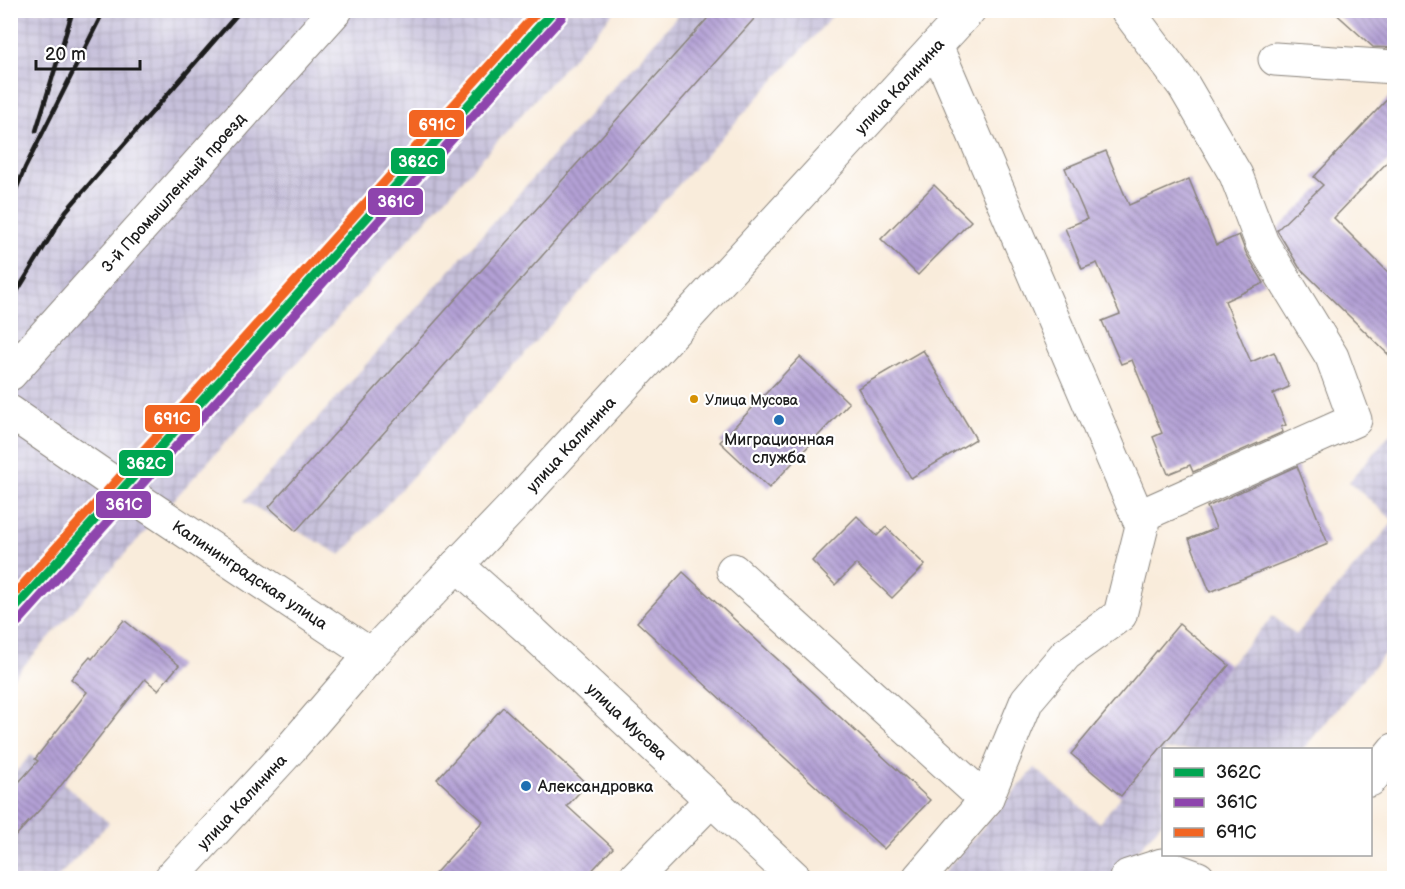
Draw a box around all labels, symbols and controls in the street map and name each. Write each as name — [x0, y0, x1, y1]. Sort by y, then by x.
scale bar — [36, 33, 140, 71]
street label: улица Калинина — [852, 35, 949, 139]
text: 20 m — [45, 44, 86, 65]
line badge: 691С — [408, 109, 465, 138]
street label: 3-й Промышленный проезд — [98, 110, 250, 277]
text: 691С — [419, 116, 455, 135]
line badge: 362С — [390, 147, 446, 175]
text: 362С — [398, 153, 438, 172]
line badge: 361С — [367, 187, 424, 216]
text: 361С — [378, 193, 414, 212]
place label: Улица Мусова — [705, 392, 799, 409]
street label: улица Калинина — [523, 393, 621, 497]
marker: Улица Мусова — [688, 393, 700, 405]
line badge: 691С — [144, 404, 201, 433]
text: 691С — [154, 410, 190, 429]
marker: Миграционная служба — [772, 413, 786, 427]
place label: Миграционная служба — [724, 431, 834, 468]
line badge: 362С — [118, 449, 174, 477]
text: 362С — [126, 455, 166, 474]
line badge: 361С — [95, 490, 152, 519]
text: 361С — [106, 496, 142, 515]
street label: Калининградская улица — [168, 517, 331, 634]
street label: улица Мусова — [582, 680, 671, 765]
legend — [1162, 748, 1372, 856]
street label: улица Калинина — [194, 751, 292, 854]
text: 362С — [1216, 762, 1261, 783]
place label: Александровка — [537, 778, 654, 797]
marker: Александровка — [519, 779, 533, 793]
text: 361С — [1216, 792, 1257, 813]
text: 691С — [1216, 822, 1257, 843]

